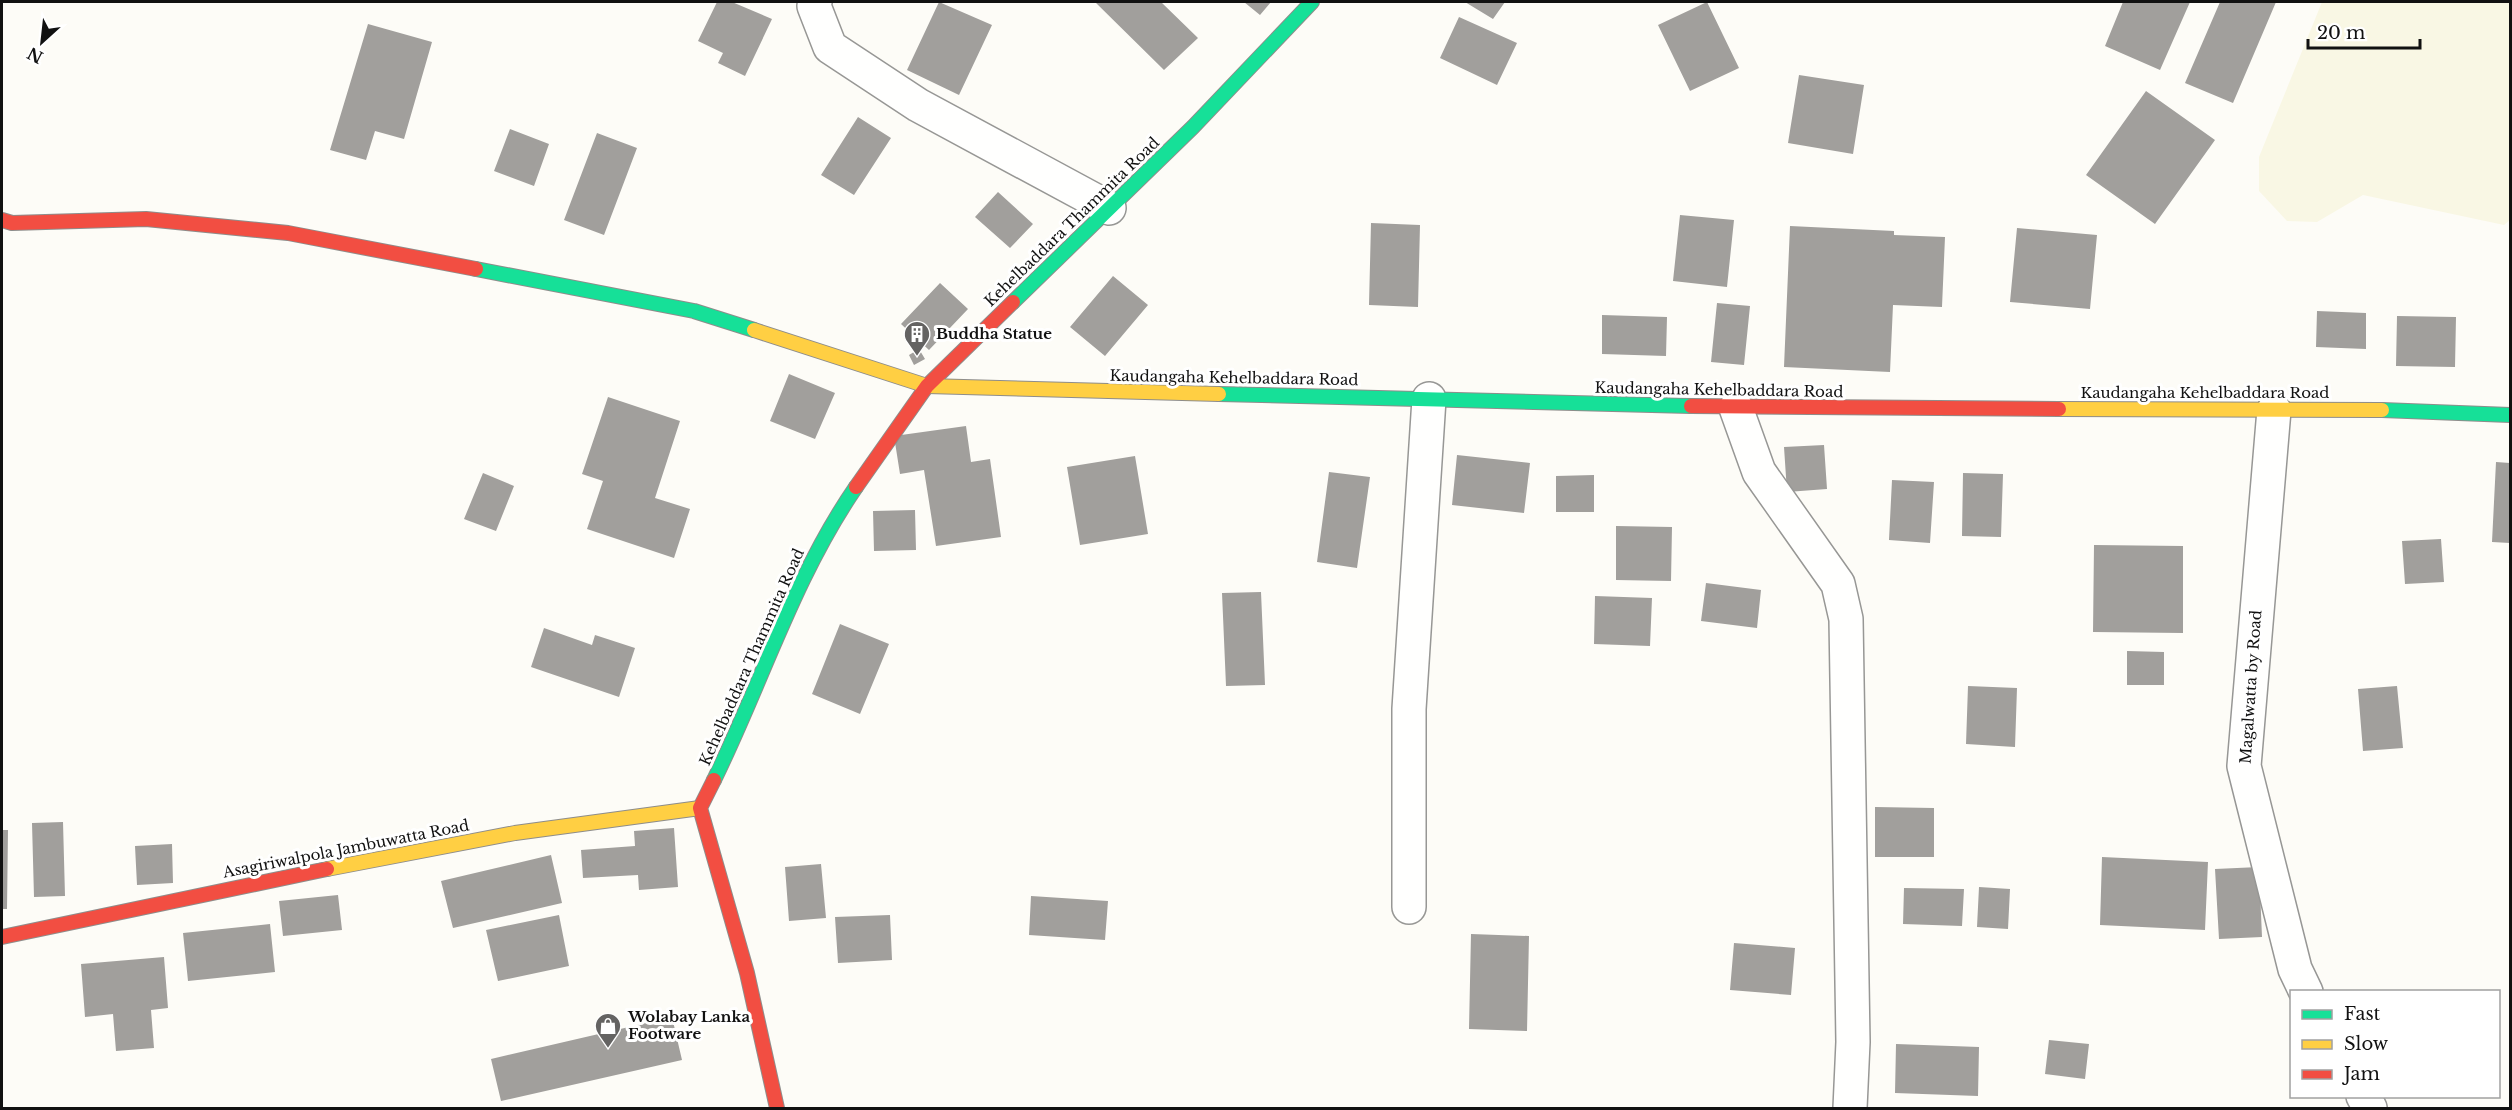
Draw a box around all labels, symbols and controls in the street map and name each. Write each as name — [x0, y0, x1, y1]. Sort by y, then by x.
north arrow — [12, 12, 72, 72]
scale bar — [2308, 12, 2420, 50]
text: 20 m — [2317, 22, 2365, 44]
text: N — [24, 43, 46, 68]
street label: Kehelbaddara Thammita Road — [980, 133, 1163, 310]
building icon: Buddha Statue — [902, 319, 932, 357]
place label: Buddha Statue — [936, 324, 1052, 343]
street label: Kaudangaha Kehelbaddara Road — [1109, 366, 1359, 389]
street label: Kaudangaha Kehelbaddara Road — [1594, 378, 1844, 401]
street label: Kaudangaha Kehelbaddara Road — [2081, 383, 2329, 402]
street label: Kehelbaddara Thammita Road — [695, 545, 808, 768]
street label: Magalwatta by Road — [2236, 609, 2265, 765]
street label: Asagiriwalpola Jambuwatta Road — [220, 815, 471, 882]
legend — [2290, 990, 2500, 1098]
text: Fast — [2344, 1003, 2381, 1025]
place label: Wolabay Lanka Footware — [627, 1007, 750, 1043]
shop icon: Wolabay Lanka Footware — [593, 1011, 623, 1049]
text: Slow — [2344, 1033, 2389, 1055]
text: Jam — [2342, 1063, 2380, 1085]

